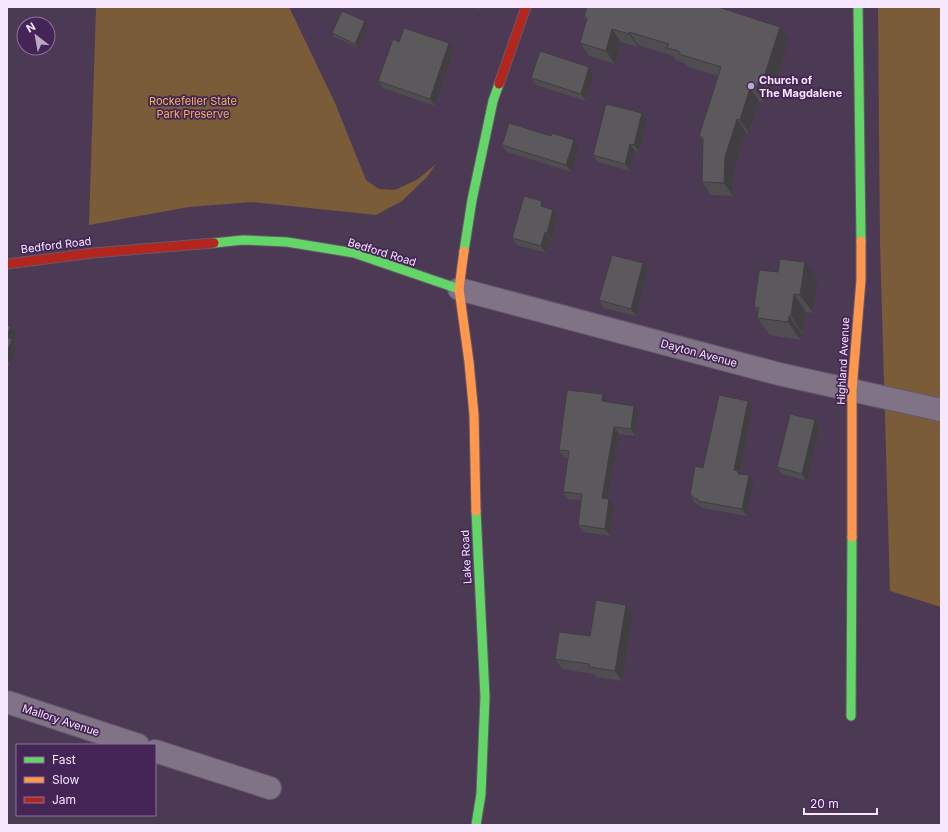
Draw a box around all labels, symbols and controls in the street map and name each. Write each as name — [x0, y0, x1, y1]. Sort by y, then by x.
north arrow — [16, 16, 56, 56]
text: N — [24, 19, 38, 36]
place label: Church of The Magdalene — [759, 73, 843, 100]
marker: Church of The Magdalene — [746, 81, 756, 91]
park label: Rockefeller State Park Preserve — [149, 94, 237, 121]
street label: Bedford Road — [20, 234, 92, 256]
street label: Bedford Road — [346, 235, 418, 269]
street label: Highland Avenue — [834, 317, 852, 405]
street label: Dayton Avenue — [659, 336, 739, 370]
street label: Lake Road — [458, 530, 474, 584]
street label: Mallory Avenue — [21, 701, 101, 739]
legend — [16, 744, 156, 816]
text: Fast — [52, 752, 76, 767]
text: Slow — [52, 772, 80, 787]
scale bar — [804, 790, 877, 816]
text: Jam — [52, 792, 76, 807]
text: 20 m — [810, 796, 839, 811]

